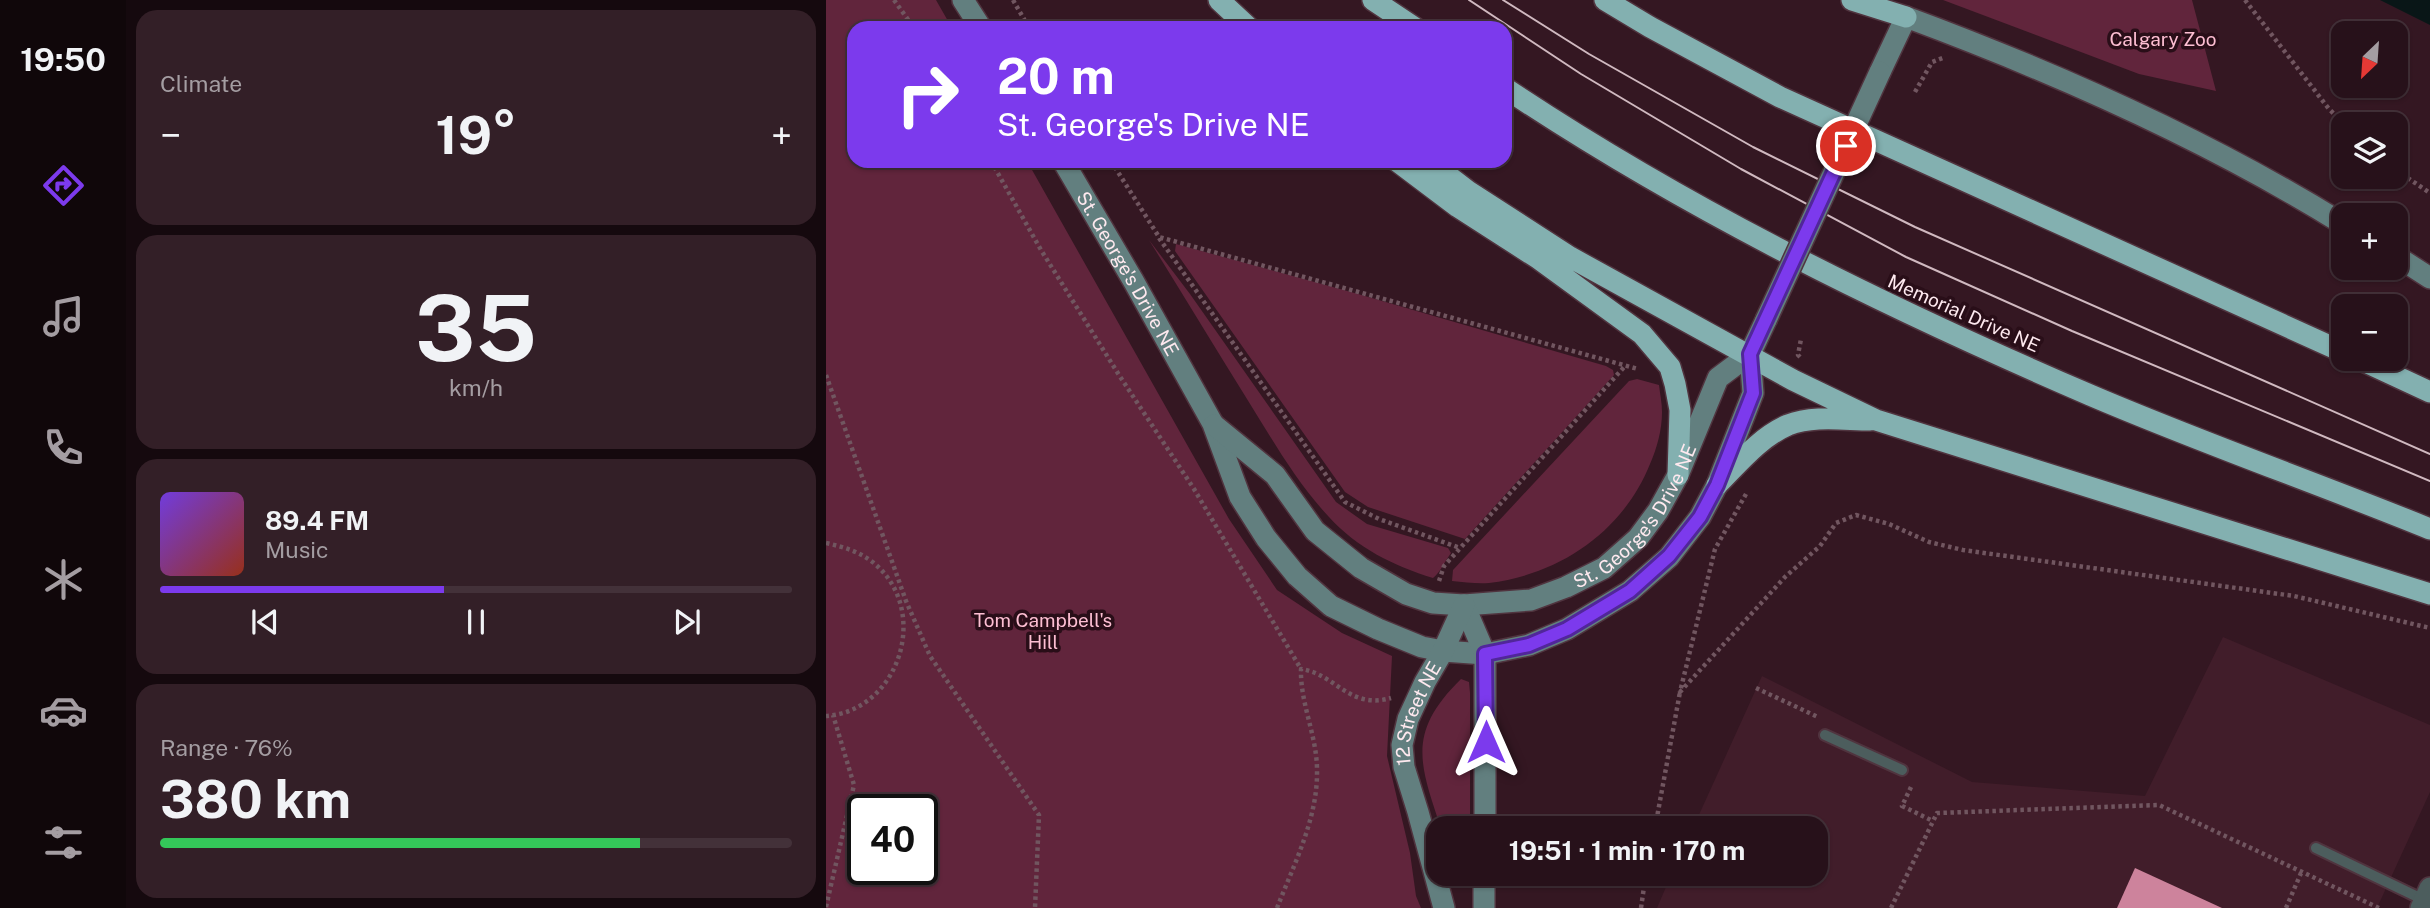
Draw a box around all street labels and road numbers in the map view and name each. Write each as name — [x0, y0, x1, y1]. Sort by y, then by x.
street label: St. George's Drive NE — [1072, 187, 1184, 360]
street label: Memorial Drive NE — [1885, 270, 2043, 356]
street label: St. George's Drive NE — [1569, 441, 1701, 593]
street label: 12 Street NE — [1391, 658, 1446, 767]

